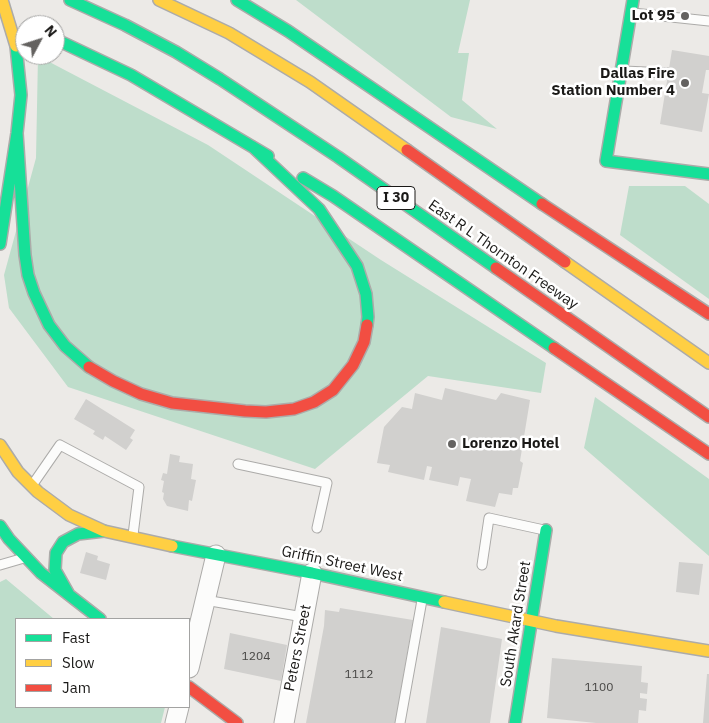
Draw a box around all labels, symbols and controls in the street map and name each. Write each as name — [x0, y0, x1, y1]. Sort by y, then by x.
place label: Lot 95 — [632, 7, 675, 25]
marker: Lot 95 — [679, 10, 691, 22]
north arrow — [15, 15, 65, 65]
text: N — [41, 21, 61, 41]
place label: Dallas Fire Station Number 4 — [551, 65, 675, 100]
marker: Dallas Fire Station Number 4 — [679, 77, 691, 89]
road number: I 30 — [377, 187, 415, 210]
street label: East R L Thornton Freeway — [425, 196, 581, 314]
place label: Lorenzo Hotel — [462, 435, 559, 453]
marker: Lorenzo Hotel — [446, 438, 458, 450]
street label: Griffin Street West — [280, 542, 404, 586]
street label: South Akard Street — [497, 560, 535, 688]
street label: Peters Street — [281, 603, 315, 693]
legend — [15, 618, 190, 708]
text: Fast — [62, 628, 90, 647]
house number: 1204 — [242, 650, 270, 664]
text: Slow — [62, 653, 95, 672]
house number: 1112 — [345, 668, 373, 682]
text: Jam — [62, 678, 91, 697]
house number: 1100 — [585, 681, 613, 695]

